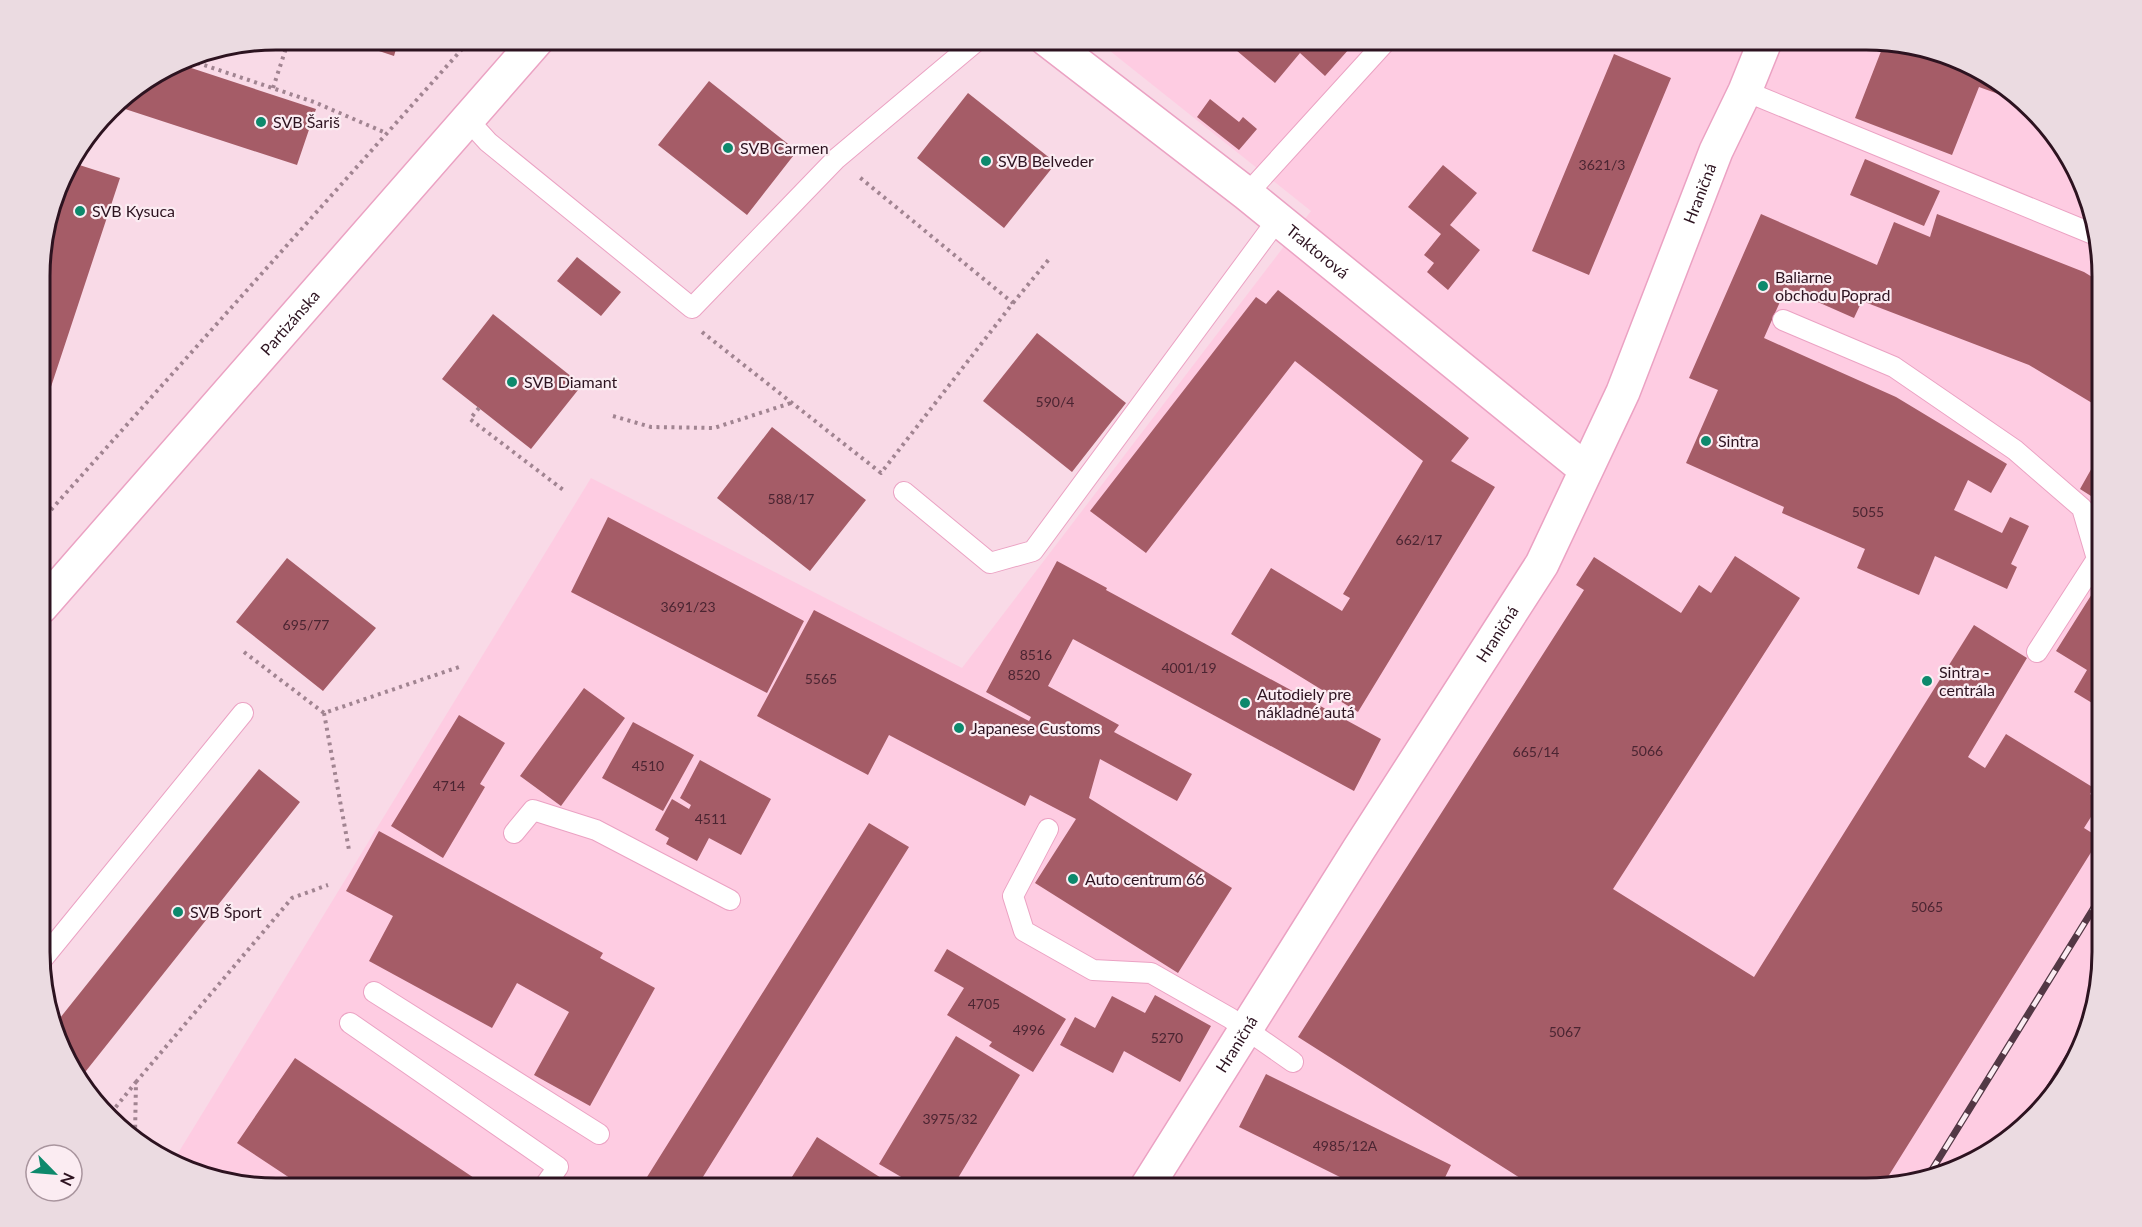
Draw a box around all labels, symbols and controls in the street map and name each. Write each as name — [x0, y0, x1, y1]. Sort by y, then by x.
place label: SVB Šariš — [273, 112, 340, 131]
marker: SVB Šariš — [254, 115, 268, 129]
place label: SVB Carmen — [740, 138, 829, 157]
marker: SVB Carmen — [721, 141, 735, 155]
place label: SVB Belveder — [998, 151, 1094, 170]
marker: SVB Belveder — [979, 154, 993, 168]
house number: 3621/3 — [1579, 156, 1625, 173]
street label: Hraničná — [1679, 160, 1719, 226]
place label: SVB Kysuca — [92, 201, 175, 220]
marker: SVB Kysuca — [73, 204, 87, 218]
street label: Traktorová — [1283, 220, 1353, 282]
place label: Baliarne obchodu Poprad — [1775, 267, 1890, 304]
marker: Baliarne obchodu Poprad — [1756, 279, 1770, 293]
street label: Partizánska — [256, 286, 323, 359]
place label: SVB Diamant — [524, 372, 617, 391]
marker: SVB Diamant — [505, 375, 519, 389]
house number: 590/4 — [1036, 393, 1074, 410]
place label: Sintra — [1718, 431, 1759, 450]
marker: Sintra — [1699, 434, 1713, 448]
house number: 588/17 — [768, 490, 814, 507]
house number: 5055 — [1852, 503, 1884, 520]
house number: 662/17 — [1396, 531, 1442, 548]
house number: 3691/23 — [660, 598, 716, 615]
street label: Hraničná — [1472, 602, 1522, 665]
house number: 695/77 — [283, 616, 329, 633]
house number: 8516 — [1020, 646, 1052, 663]
house number: 4001/19 — [1161, 659, 1217, 676]
place label: Sintra - centrála — [1939, 662, 1995, 699]
house number: 8520 — [1008, 666, 1040, 683]
house number: 5565 — [805, 670, 837, 687]
marker: Sintra - centrála — [1920, 674, 1934, 688]
place label: Autodiely pre nákladné autá — [1257, 684, 1355, 721]
marker: Autodiely pre nákladné autá — [1238, 696, 1252, 710]
place label: Japanese Customs — [971, 718, 1100, 737]
marker: Japanese Customs — [952, 721, 966, 735]
house number: 5066 — [1631, 742, 1663, 759]
house number: 665/14 — [1513, 743, 1559, 760]
house number: 4510 — [632, 757, 664, 774]
house number: 4714 — [433, 777, 465, 794]
house number: 4511 — [695, 810, 727, 827]
place label: Auto centrum 66 — [1085, 869, 1204, 888]
marker: Auto centrum 66 — [1066, 872, 1080, 886]
house number: 5065 — [1911, 898, 1943, 915]
place label: SVB Šport — [190, 902, 262, 921]
marker: SVB Šport — [171, 905, 185, 919]
house number: 4705 — [968, 995, 1000, 1012]
street label: Hraničná — [1211, 1012, 1261, 1076]
house number: 4996 — [1013, 1021, 1045, 1038]
house number: 5067 — [1549, 1023, 1581, 1040]
house number: 5270 — [1151, 1029, 1183, 1046]
house number: 3975/32 — [922, 1110, 978, 1127]
house number: 4985/12A — [1313, 1137, 1378, 1154]
north arrow — [24, 1143, 84, 1203]
text: N — [57, 1170, 79, 1189]

